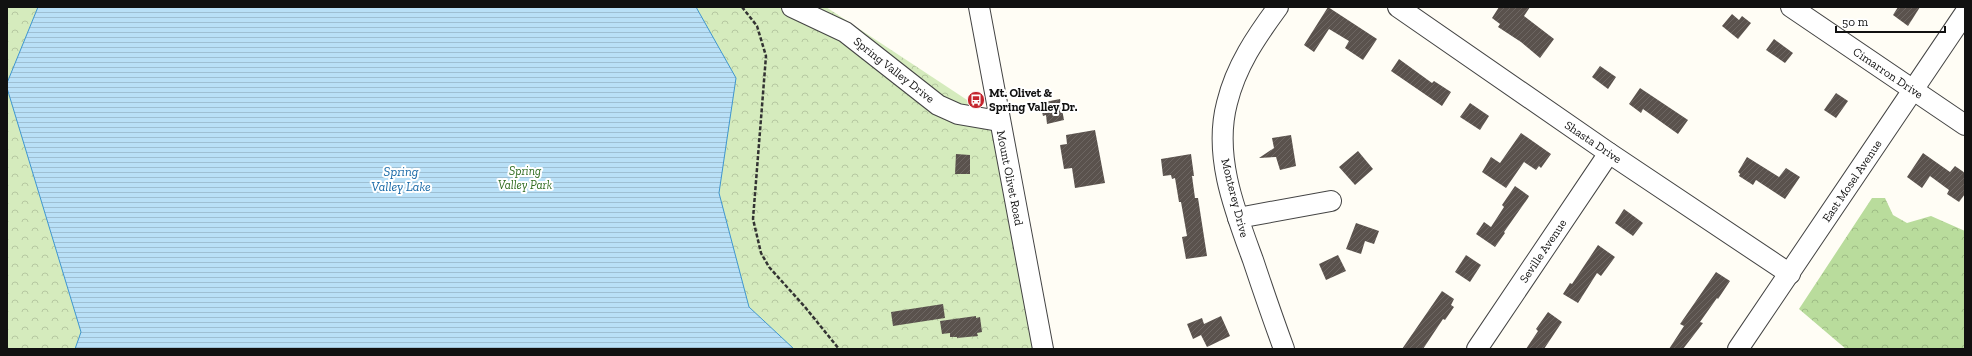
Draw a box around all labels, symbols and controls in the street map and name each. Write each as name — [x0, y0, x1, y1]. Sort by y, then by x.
scale bar — [1836, 8, 1945, 34]
text: 50 m — [1842, 15, 1869, 29]
street label: Spring Valley Drive — [851, 34, 937, 106]
street label: Cimarron Drive — [1850, 44, 1926, 102]
place label: Mt. Olivet & Spring Valley Dr. — [989, 86, 1078, 114]
bus stop icon: Mt. Olivet & Spring Valley Dr. — [966, 90, 986, 110]
street label: Shasta Drive — [1562, 118, 1624, 166]
street label: Mount Olivet Road — [994, 129, 1026, 227]
street label: East Mosel Avenue — [1819, 137, 1885, 225]
street label: Monterey Drive — [1218, 157, 1252, 239]
water label: Spring Valley Lake — [371, 164, 431, 194]
park label: Spring Valley Park — [498, 164, 553, 192]
street label: Seville Avenue — [1517, 216, 1570, 285]

